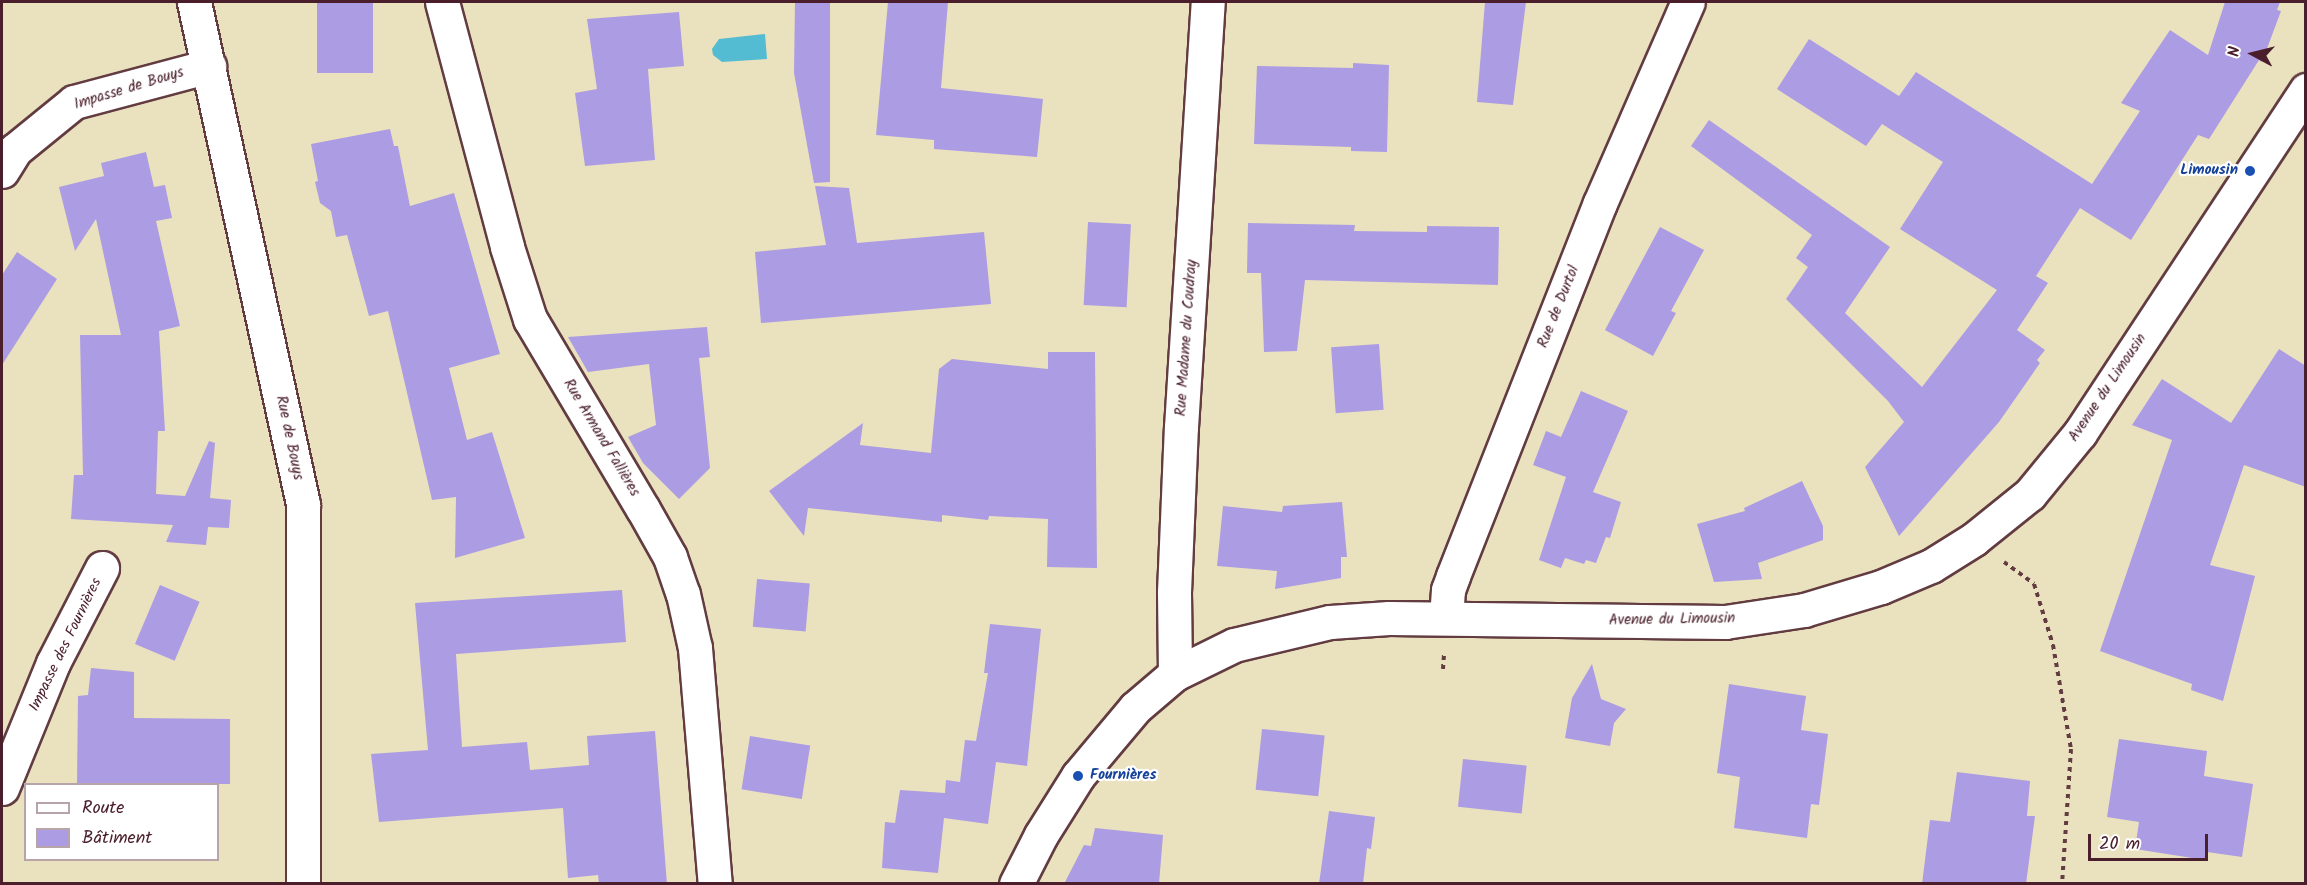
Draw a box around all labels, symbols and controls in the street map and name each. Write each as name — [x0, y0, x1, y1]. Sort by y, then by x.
north arrow — [2223, 24, 2283, 84]
text: N — [2222, 45, 2248, 58]
street label: Impasse de Bouys — [72, 64, 186, 114]
place label: Limousin — [2180, 162, 2238, 180]
marker: Limousin — [2243, 164, 2257, 178]
street label: Rue Madame du Coudray — [1173, 259, 1201, 417]
street label: Rue de Durtol — [1534, 263, 1584, 351]
street label: Avenue du Limousin — [2065, 331, 2151, 445]
street label: Rue Armand Fallières — [559, 376, 643, 500]
street label: Rue de Bouys — [271, 394, 307, 482]
street label: Impasse des Fournières — [26, 575, 106, 715]
street label: Avenue du Limousin — [1609, 610, 1735, 630]
place label: Fournières — [1090, 767, 1156, 785]
marker: Fournières — [1071, 769, 1085, 783]
legend — [24, 783, 219, 861]
text: Route — [82, 794, 124, 823]
scale bar — [2091, 822, 2211, 860]
text: Bâtiment — [82, 824, 152, 853]
text: 20 m — [2099, 830, 2140, 859]

